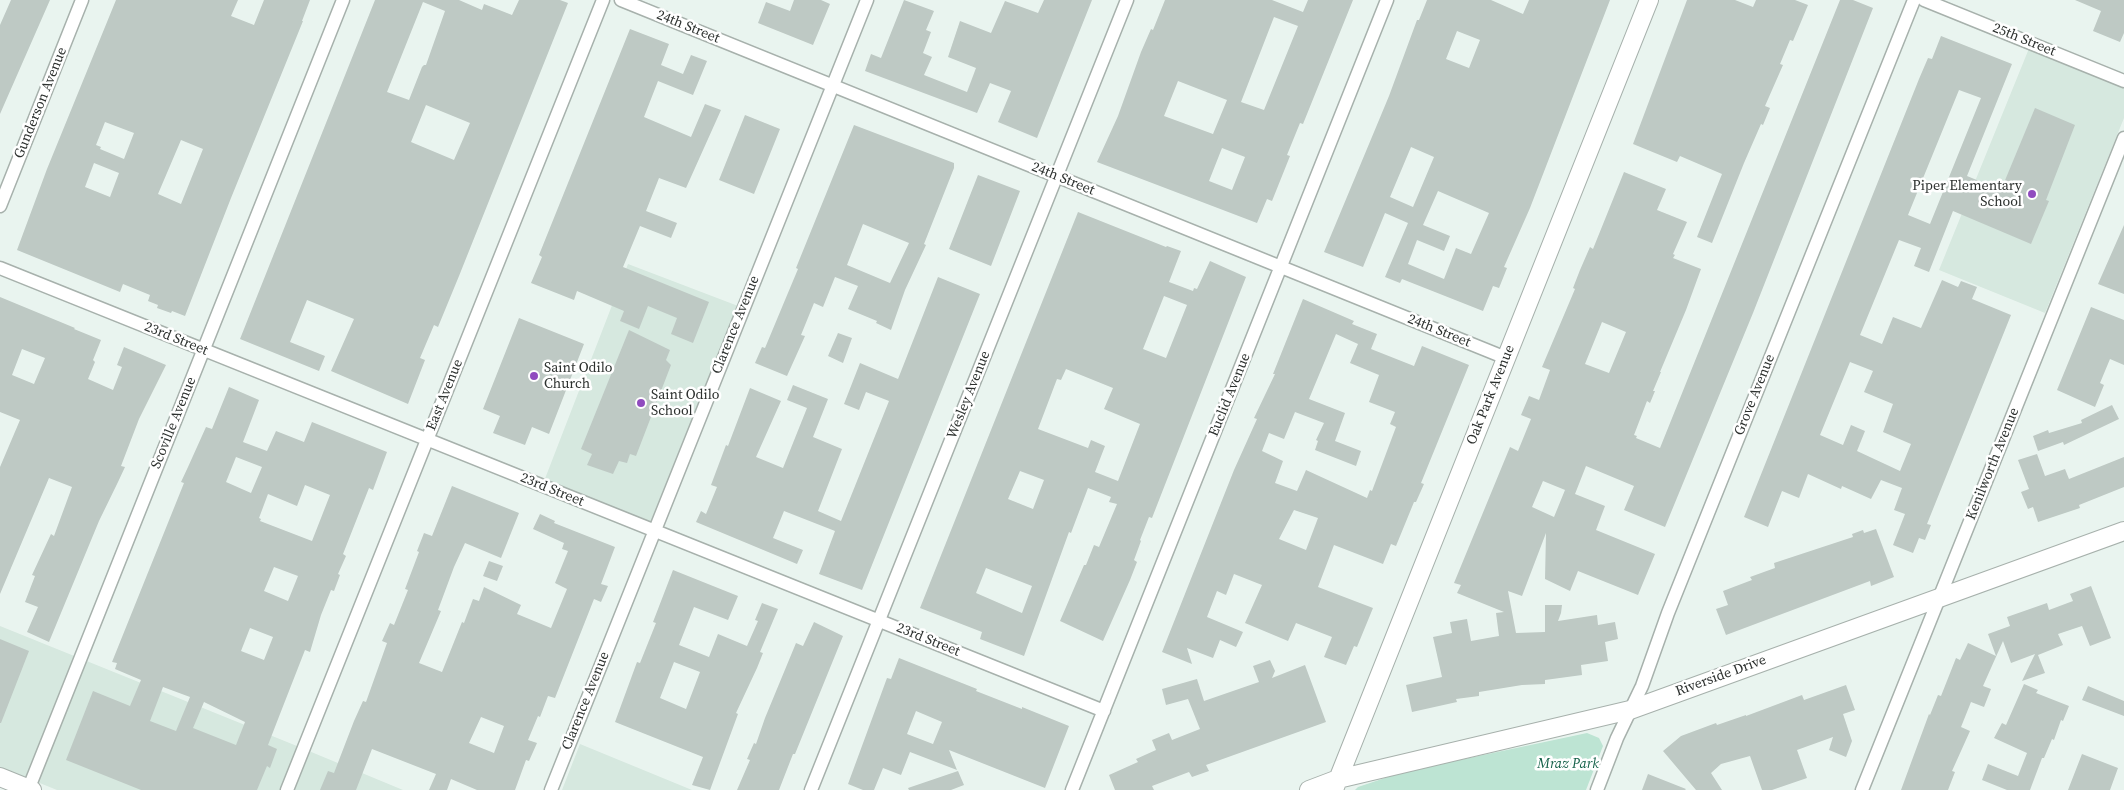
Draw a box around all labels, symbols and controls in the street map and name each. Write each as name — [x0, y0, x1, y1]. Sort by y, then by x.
street label: 24th Street — [654, 7, 722, 47]
street label: 25th Street — [1990, 20, 2058, 60]
street label: Gunderson Avenue — [11, 45, 71, 161]
street label: 24th Street — [1029, 159, 1097, 199]
place label: Piper Elementary School — [1912, 178, 2022, 210]
marker: Piper Elementary School — [2026, 188, 2038, 200]
street label: Clarence Avenue — [709, 273, 763, 377]
street label: 24th Street — [1405, 311, 1473, 351]
street label: 23rd Street — [142, 319, 210, 359]
street label: Oak Park Avenue — [1463, 343, 1519, 447]
street label: Wesley Avenue — [944, 349, 994, 441]
street label: Euclid Avenue — [1206, 351, 1254, 439]
street label: Grove Avenue — [1731, 352, 1779, 438]
street label: East Avenue — [423, 357, 467, 433]
place label: Saint Odilo Church — [544, 360, 613, 392]
marker: Saint Odilo Church — [528, 370, 540, 382]
street label: Scoville Avenue — [148, 375, 200, 471]
place label: Saint Odilo School — [651, 387, 720, 420]
marker: Saint Odilo School — [635, 397, 647, 409]
street label: Kenilworth Avenue — [1963, 406, 2023, 522]
street label: 23rd Street — [518, 470, 586, 510]
street label: 23rd Street — [894, 620, 962, 660]
street label: Clarence Avenue — [559, 649, 613, 753]
street label: Riverside Drive — [1673, 652, 1769, 700]
park label: Mraz Park — [1537, 756, 1599, 772]

